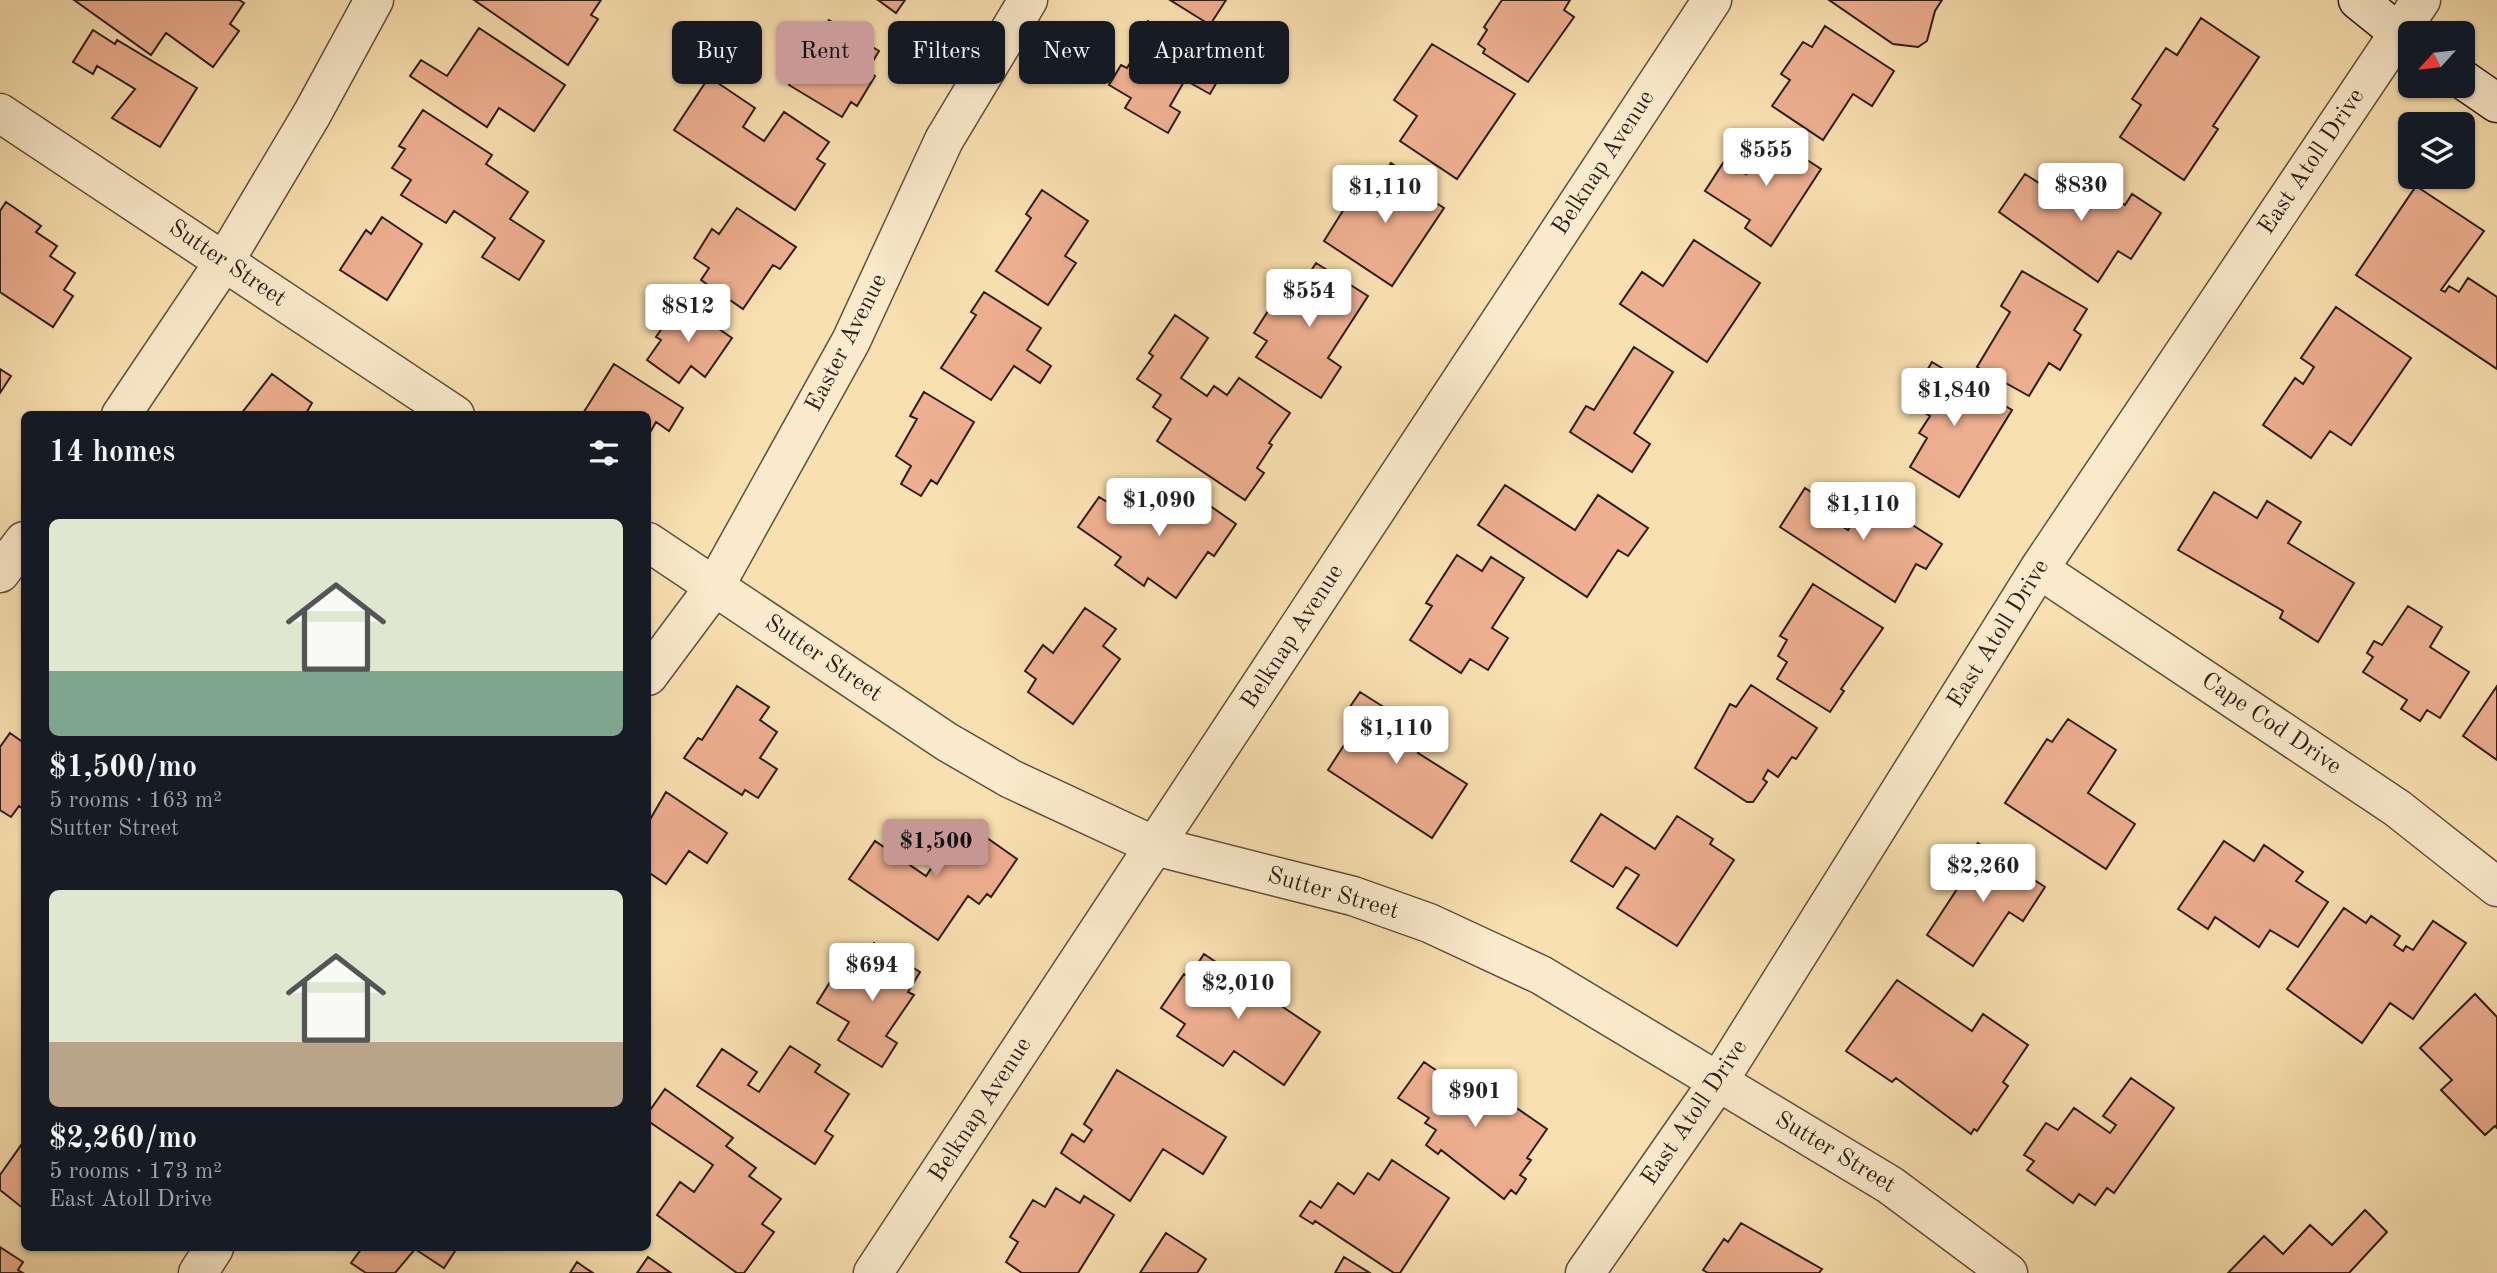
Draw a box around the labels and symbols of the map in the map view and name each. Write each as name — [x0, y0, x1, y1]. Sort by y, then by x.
north arrow — [2398, 21, 2474, 98]
street label: East Atoll Drive — [2255, 85, 2369, 239]
street label: Belknap Avenue — [1549, 87, 1659, 239]
pin: $555 — [1725, 128, 1807, 188]
pin: $830 — [2040, 164, 2122, 223]
pin: $1,110 — [1328, 166, 1442, 225]
street label: Sutter Street — [164, 216, 290, 312]
street label: Easter Avenue — [802, 270, 892, 416]
pin: $554 — [1268, 270, 1350, 329]
pin: $812 — [647, 284, 729, 344]
pin: $1,840 — [1897, 368, 2011, 428]
pin: $1,090 — [1102, 478, 1216, 538]
pin: $1,110 — [1806, 482, 1920, 542]
street label: East Atoll Drive — [1944, 556, 2054, 712]
street label: Belknap Avenue — [1238, 561, 1348, 713]
street label: Sutter Street — [760, 611, 886, 707]
street label: Cape Cod Drive — [2197, 668, 2345, 780]
pin: $1,110 — [1339, 706, 1453, 766]
pin: $1,500 — [879, 820, 993, 879]
pin: $2,260 — [1926, 844, 2040, 904]
street label: Sutter Street — [1264, 864, 1402, 924]
pin: $694 — [831, 944, 913, 1003]
pin: $2,010 — [1181, 962, 1295, 1021]
street label: Belknap Avenue — [926, 1034, 1036, 1186]
street label: East Atoll Drive — [1638, 1036, 1752, 1190]
pin: $901 — [1434, 1070, 1516, 1129]
street label: Sutter Street — [1771, 1108, 1899, 1198]

